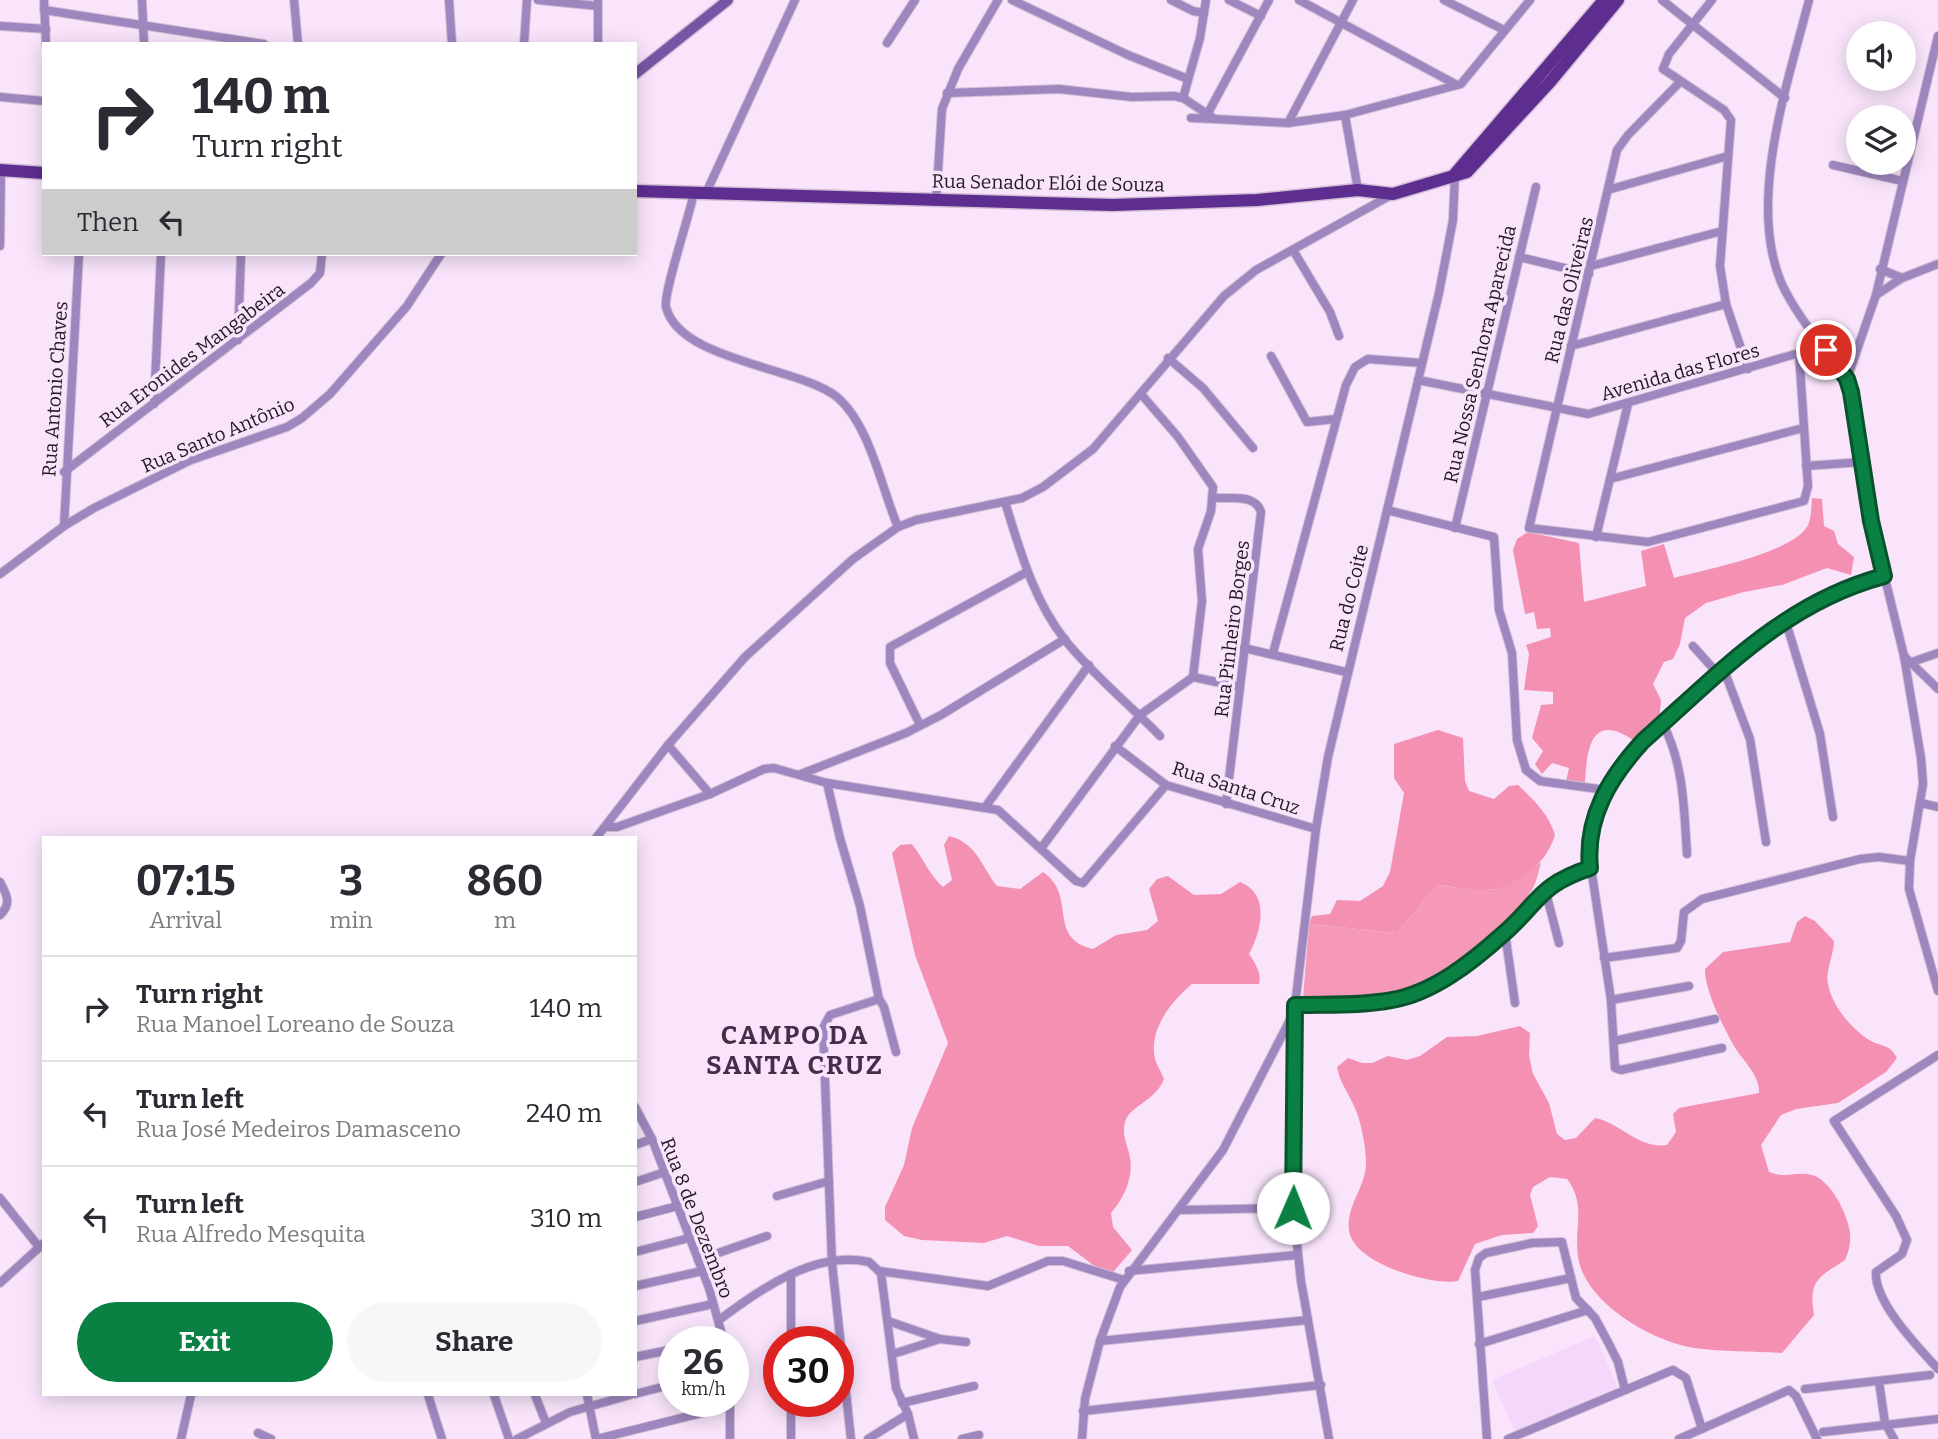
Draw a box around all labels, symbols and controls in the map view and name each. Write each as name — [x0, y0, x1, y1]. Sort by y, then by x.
map controls — [1846, 21, 1916, 175]
button: sound — [1846, 21, 1916, 91]
text: 140 m — [192, 67, 330, 126]
icon: right — [77, 70, 168, 161]
button: layers — [1846, 105, 1916, 175]
text: Turn right — [192, 127, 343, 165]
street label: Rua Senador Elói de Souza — [931, 169, 1165, 197]
icon: left — [153, 203, 191, 241]
text: Then — [77, 207, 139, 238]
street label: Rua das Oliveiras — [1540, 214, 1598, 366]
street label: Rua Nossa Senhora Aparecida — [1439, 222, 1521, 485]
street label: Rua Eronides Mangabeira — [95, 277, 290, 432]
street label: Rua Antonio Chaves — [37, 301, 73, 477]
pin — [1796, 320, 1856, 380]
icon: arrive — [1807, 331, 1845, 369]
street label: Avenida das Flores — [1598, 338, 1762, 406]
street label: Rua Santo Antônio — [138, 392, 298, 478]
street label: Rua Pinheiro Borges — [1210, 539, 1254, 719]
street label: Rua do Coite — [1325, 542, 1373, 654]
street label: Rua Santa Cruz — [1169, 756, 1303, 820]
text: 07:15 — [136, 856, 236, 906]
text: 3 — [339, 856, 363, 906]
text: 860 — [467, 856, 543, 906]
text: Arrival — [149, 906, 222, 934]
text: min — [330, 906, 373, 934]
text: m — [494, 906, 516, 934]
text: Turn right — [136, 979, 263, 1010]
icon: right — [77, 990, 115, 1028]
text: 140 m — [530, 993, 602, 1024]
text: Rua Manoel Loreano de Souza — [136, 1010, 455, 1038]
district label: CAMPO DA SANTA CRUZ — [706, 1020, 884, 1081]
text: Turn left — [136, 1084, 244, 1115]
icon: left — [77, 1095, 115, 1133]
text: 240 m — [526, 1098, 602, 1129]
text: Rua José Medeiros Damasceno — [136, 1115, 461, 1143]
street label: Rua 8 de Dezembro — [656, 1134, 738, 1302]
position arrow — [1256, 1171, 1330, 1245]
text: Turn left — [136, 1189, 244, 1220]
icon: left — [77, 1200, 115, 1238]
text: 310 m — [530, 1203, 602, 1234]
text: Rua Alfredo Mesquita — [136, 1220, 366, 1248]
button: Exit — [77, 1302, 333, 1382]
button: Share — [347, 1302, 602, 1382]
speed limit sign: 30 — [763, 1326, 854, 1417]
text: 26 — [683, 1341, 724, 1383]
text: km/h — [681, 1378, 726, 1400]

